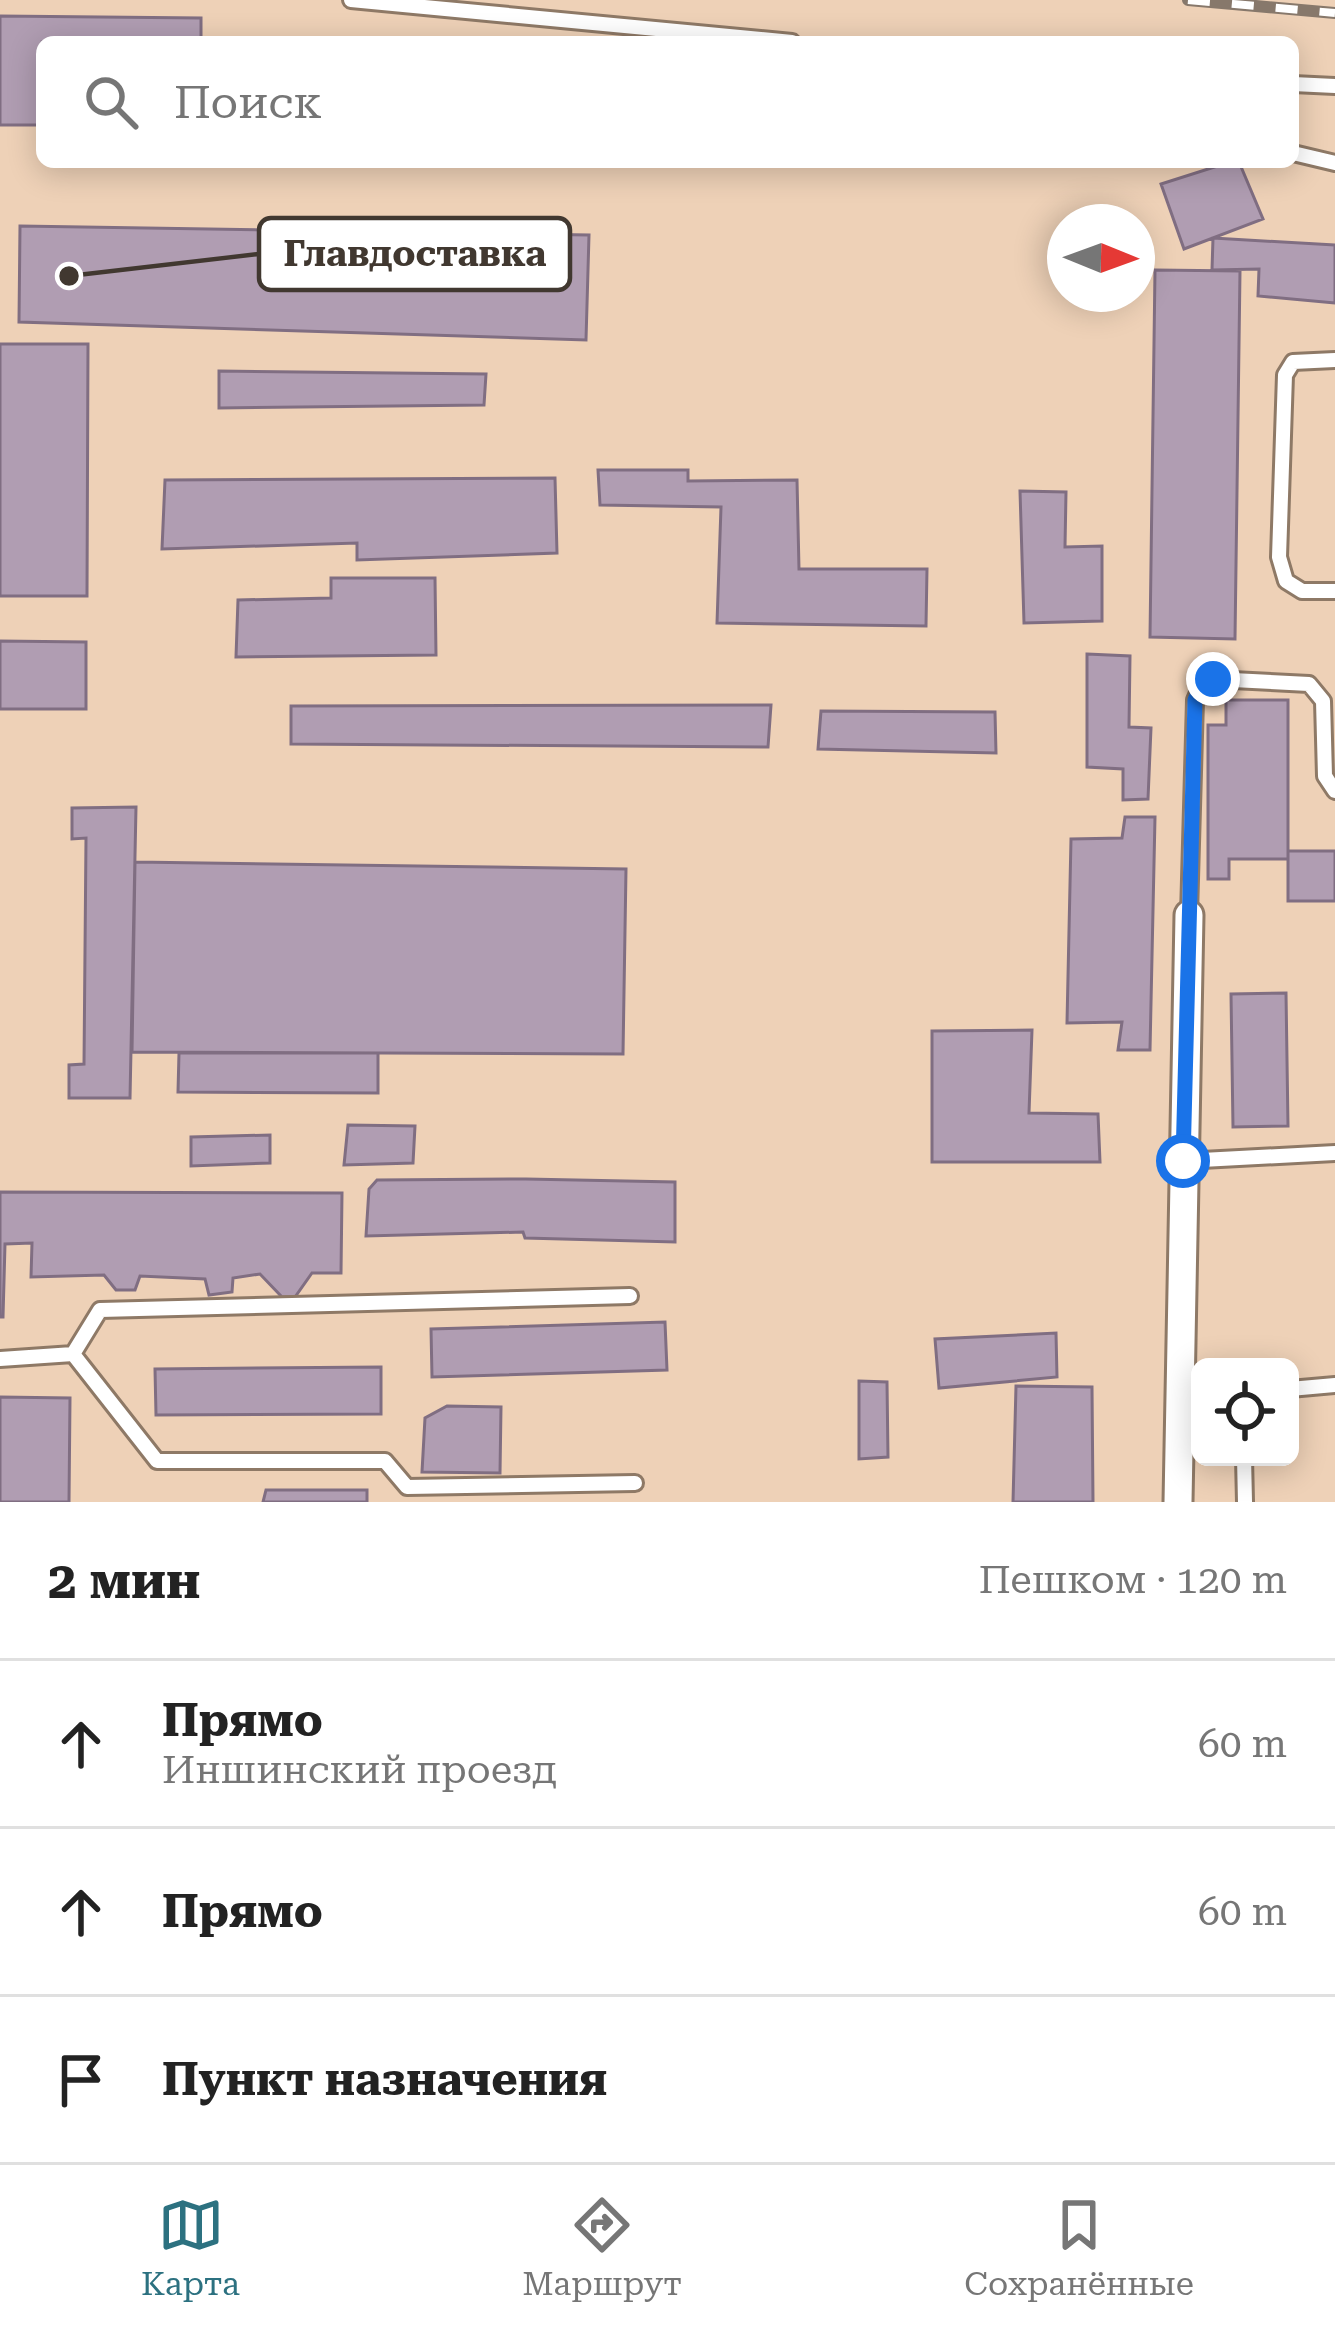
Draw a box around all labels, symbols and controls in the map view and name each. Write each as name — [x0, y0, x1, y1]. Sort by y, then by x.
search box — [36, 36, 1299, 168]
icon: search — [78, 69, 144, 135]
text: Поиск — [174, 76, 322, 129]
north arrow — [1047, 204, 1155, 312]
callout: Главдоставка — [259, 218, 570, 290]
text: Главдоставка — [284, 233, 546, 275]
route end — [1186, 652, 1240, 706]
route start — [1156, 1134, 1210, 1188]
map controls — [1191, 1358, 1299, 1466]
button: locate — [1191, 1358, 1299, 1466]
text: 2 мин — [48, 1551, 200, 1610]
text: Пешком · 120 m — [979, 1557, 1287, 1603]
text: Прямо — [162, 1694, 323, 1747]
icon: ahead — [48, 1711, 114, 1777]
text: 60 m — [1198, 1721, 1287, 1767]
text: Иншинский проезд — [162, 1747, 557, 1793]
icon: ahead — [48, 1879, 114, 1945]
text: Прямо — [162, 1885, 323, 1938]
text: 60 m — [1198, 1889, 1287, 1935]
icon: arrive — [48, 2047, 114, 2113]
text: Пункт назначения — [162, 2053, 607, 2106]
tab: Карта — [141, 2192, 240, 2303]
tab: Маршрут — [522, 2192, 682, 2303]
tab: Сохранённые — [964, 2192, 1194, 2303]

